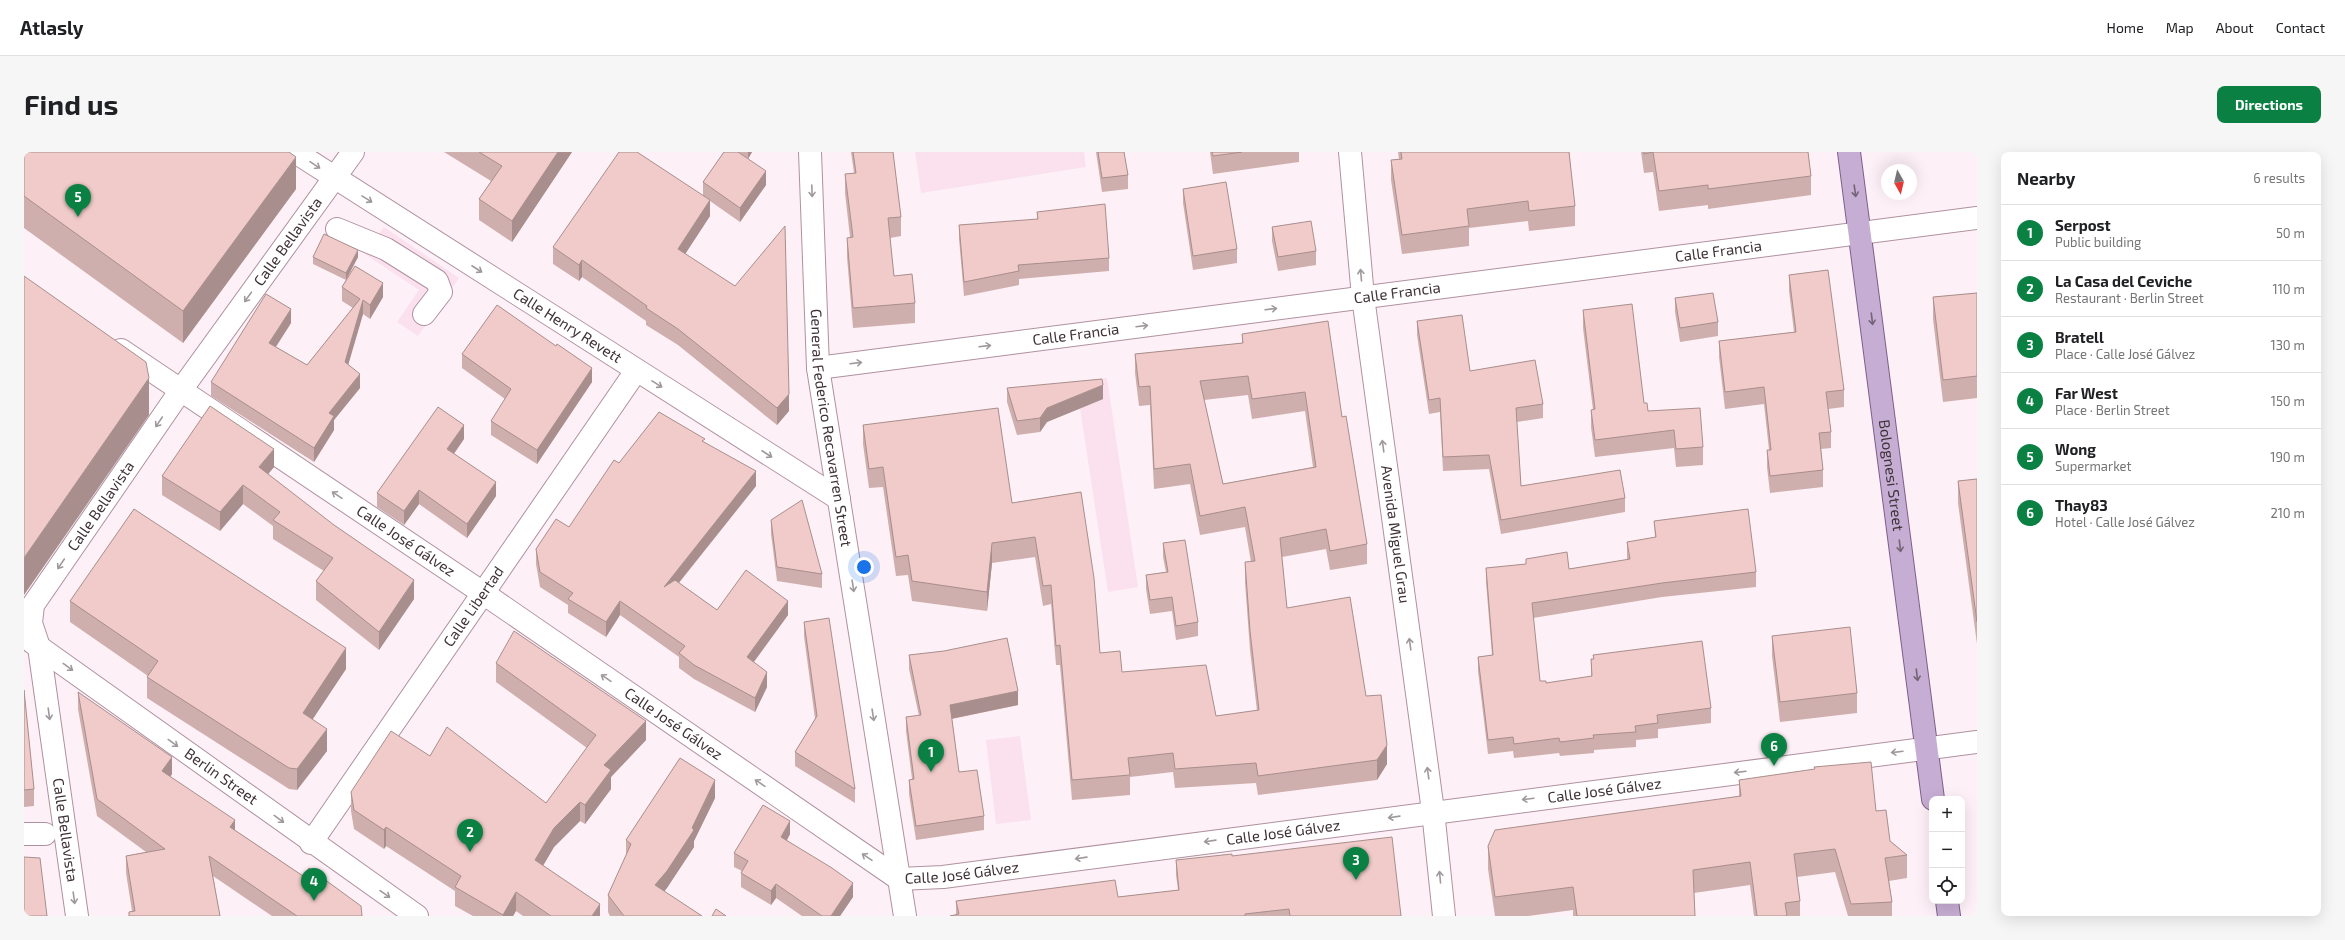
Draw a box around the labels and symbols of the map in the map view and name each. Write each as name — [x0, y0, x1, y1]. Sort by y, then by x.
one-way arrow — [309, 161, 320, 169]
north arrow — [1881, 164, 1917, 200]
pin: 5 — [65, 184, 91, 217]
one-way arrow — [808, 184, 815, 197]
one-way arrow — [1851, 184, 1859, 197]
street label: Calle Bellavista — [249, 193, 325, 289]
one-way arrow — [361, 195, 372, 203]
street label: Calle Francia — [1674, 236, 1763, 265]
one-way arrow — [471, 265, 482, 273]
one-way arrow — [1358, 269, 1365, 282]
street label: Calle Francia — [1353, 278, 1441, 307]
street label: Calle Henry Revett — [510, 284, 626, 366]
one-way arrow — [244, 291, 252, 302]
one-way arrow — [1264, 305, 1277, 313]
street label: General Federico Recavarren Street — [808, 308, 856, 548]
one-way arrow — [1868, 313, 1876, 326]
street label: Calle Francia — [1031, 319, 1120, 348]
one-way arrow — [1135, 322, 1148, 330]
one-way arrow — [978, 342, 991, 350]
one-way arrow — [849, 359, 862, 367]
one-way arrow — [652, 380, 663, 388]
one-way arrow — [154, 416, 162, 428]
street label: Bolognesi Street — [1876, 418, 1908, 532]
one-way arrow — [1379, 440, 1387, 453]
one-way arrow — [761, 450, 772, 458]
street label: Calle Bellavista — [63, 457, 137, 554]
street label: Avenida Miguel Grau — [1378, 464, 1415, 604]
one-way arrow — [332, 491, 343, 499]
street label: Calle José Gálvez — [354, 501, 459, 580]
one-way arrow — [1897, 539, 1904, 552]
your location — [854, 557, 874, 577]
one-way arrow — [57, 558, 65, 569]
street label: Calle Libertad — [439, 562, 507, 650]
one-way arrow — [849, 579, 857, 592]
one-way arrow — [1406, 638, 1414, 651]
one-way arrow — [62, 663, 73, 672]
one-way arrow — [1913, 668, 1921, 681]
one-way arrow — [601, 674, 612, 682]
street label: Calle José Gálvez — [621, 683, 726, 763]
one-way arrow — [45, 707, 53, 720]
one-way arrow — [869, 708, 877, 721]
pin: 6 — [1761, 733, 1787, 766]
one-way arrow — [167, 739, 178, 747]
pin: 1 — [918, 739, 944, 772]
street label: Berlin Street — [182, 744, 262, 808]
one-way arrow — [1891, 748, 1904, 756]
one-way arrow — [1424, 767, 1431, 780]
one-way arrow — [1734, 768, 1747, 776]
street label: Calle José Gálvez — [1546, 773, 1663, 806]
street label: Calle Bellavista — [50, 777, 82, 883]
one-way arrow — [755, 779, 766, 787]
one-way arrow — [1522, 795, 1535, 803]
one-way arrow — [1388, 813, 1401, 820]
one-way arrow — [273, 815, 284, 823]
street label: Calle José Gálvez — [1225, 815, 1341, 848]
pin: 2 — [457, 819, 483, 852]
one-way arrow — [1204, 837, 1217, 845]
pin: 3 — [1343, 847, 1369, 880]
one-way arrow — [862, 853, 873, 861]
one-way arrow — [1075, 854, 1088, 862]
street label: Calle José Gálvez — [904, 857, 1020, 887]
pin: 4 — [301, 868, 327, 901]
one-way arrow — [1437, 871, 1444, 884]
one-way arrow — [379, 890, 390, 898]
one-way arrow — [70, 891, 78, 904]

